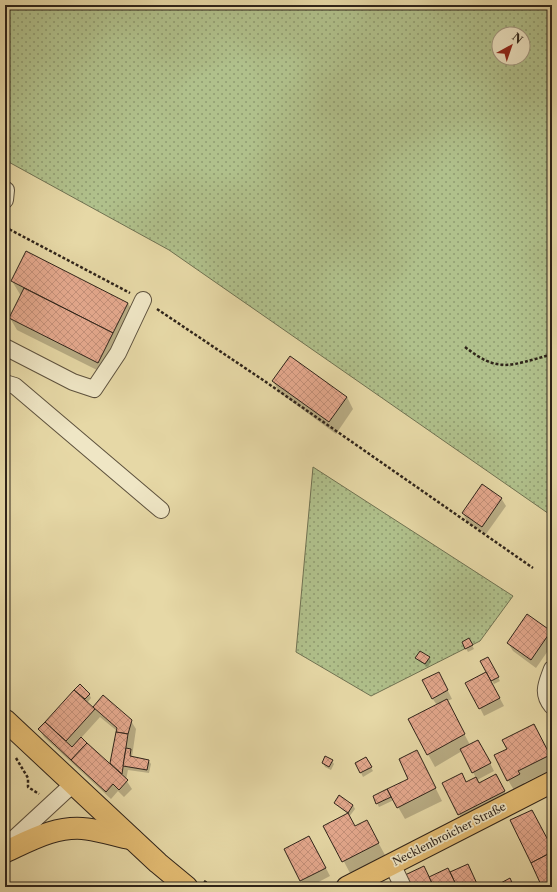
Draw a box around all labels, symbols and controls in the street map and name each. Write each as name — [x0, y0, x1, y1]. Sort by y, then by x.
north arrow — [491, 26, 531, 66]
text: N — [509, 30, 526, 47]
street label: Necklenbroicher Straße — [390, 799, 508, 869]

